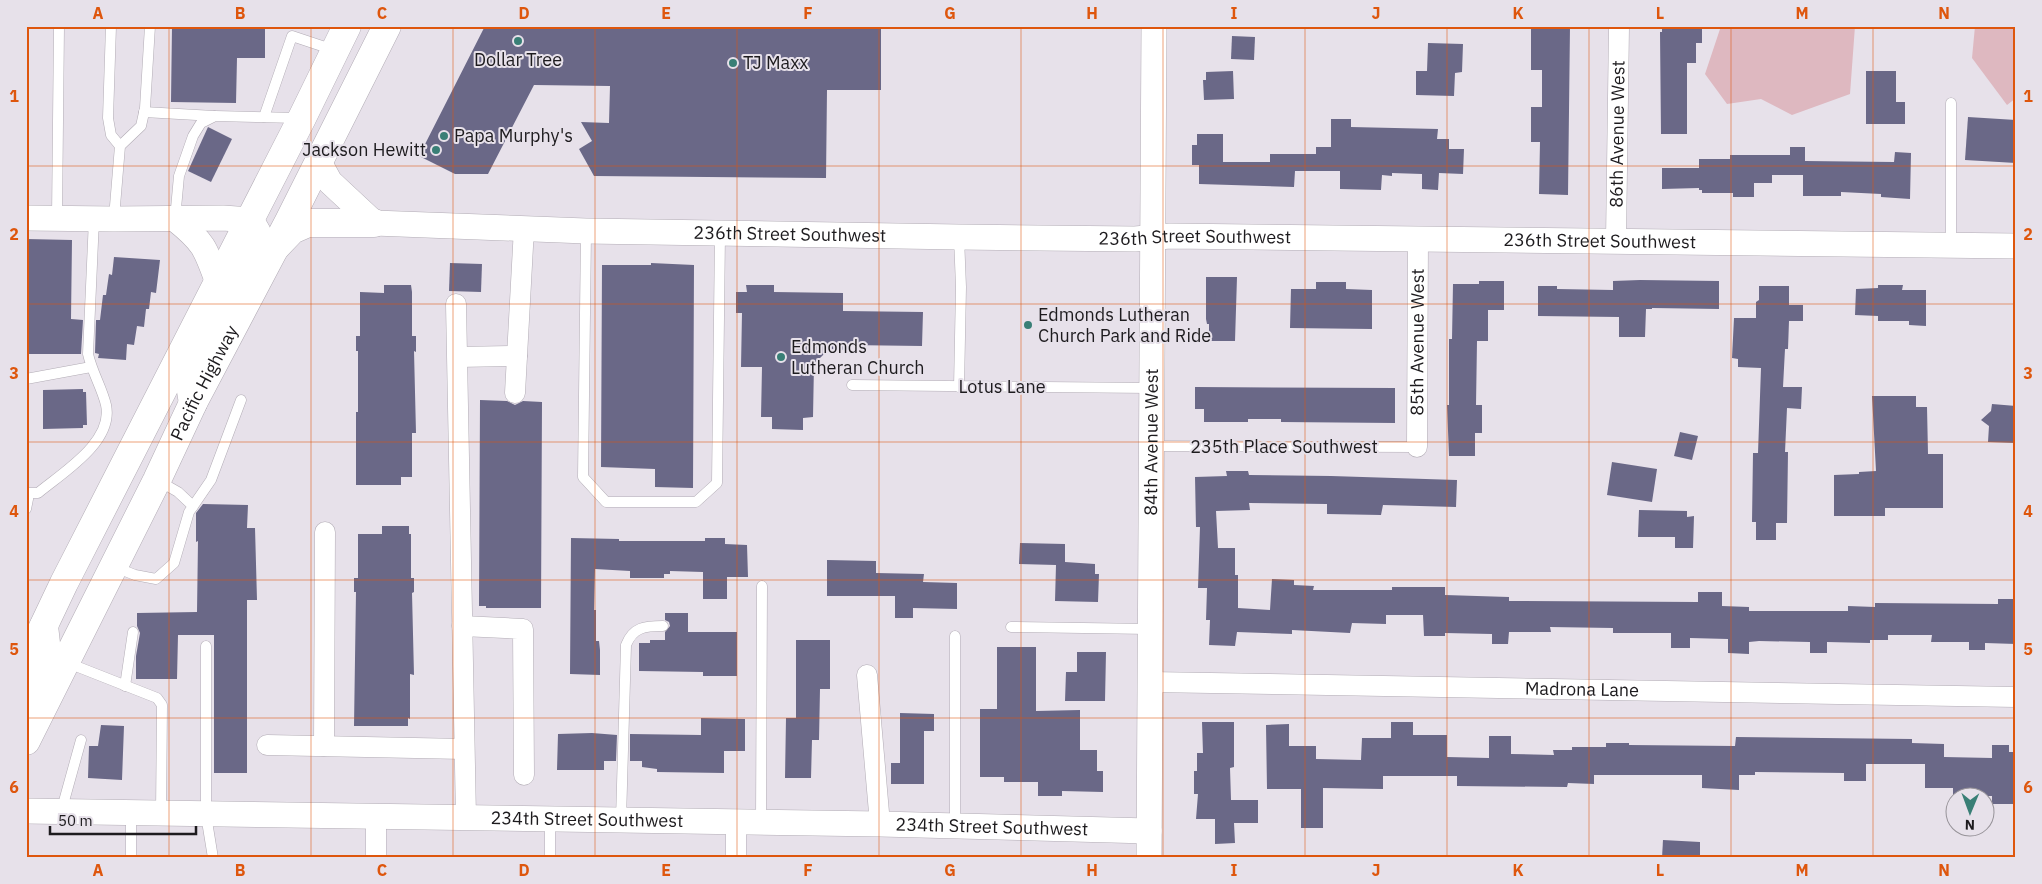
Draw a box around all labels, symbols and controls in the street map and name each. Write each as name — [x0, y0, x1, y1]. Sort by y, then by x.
text: A — [93, 3, 104, 23]
text: B — [235, 3, 246, 23]
text: C — [377, 3, 387, 23]
text: D — [518, 3, 530, 23]
text: E — [661, 3, 671, 23]
text: F — [803, 3, 813, 23]
text: G — [944, 3, 956, 23]
text: H — [1086, 3, 1098, 23]
text: I — [1231, 3, 1238, 23]
text: J — [1372, 3, 1380, 23]
text: K — [1512, 3, 1524, 23]
text: L — [1656, 3, 1664, 23]
text: M — [1795, 3, 1809, 23]
text: N — [1938, 3, 1950, 23]
marker: Dollar Tree — [512, 35, 524, 47]
place label: Dollar Tree — [474, 48, 562, 71]
place label: TJ Maxx — [743, 51, 808, 74]
marker: TJ Maxx — [727, 57, 739, 69]
street label: 86th Avenue West — [1604, 60, 1630, 208]
text: 1 — [9, 86, 19, 106]
text: 1 — [2023, 86, 2033, 106]
place label: Papa Murphy's — [454, 124, 573, 147]
marker: Papa Murphy's — [438, 130, 450, 142]
place label: Jackson Hewitt — [302, 138, 426, 161]
marker: Jackson Hewitt — [430, 144, 442, 156]
street label: 236th Street Southwest — [693, 221, 886, 247]
text: 2 — [9, 224, 19, 244]
street label: 236th Street Southwest — [1098, 224, 1291, 250]
text: 2 — [2023, 224, 2033, 244]
street label: 236th Street Southwest — [1503, 228, 1696, 253]
street label: 85th Avenue West — [1405, 268, 1429, 416]
place label: Edmonds Lutheran Church Park and Ride — [1038, 303, 1211, 347]
marker: Edmonds Lutheran Church Park and Ride — [1022, 319, 1034, 331]
street label: Pacific Highway — [165, 321, 243, 444]
place label: Edmonds Lutheran Church — [791, 335, 925, 379]
marker: Edmonds Lutheran Church — [775, 351, 787, 363]
text: 3 — [9, 363, 19, 383]
text: 3 — [2023, 363, 2033, 383]
street label: 84th Avenue West — [1139, 368, 1163, 516]
street label: Lotus Lane — [958, 375, 1046, 398]
street label: 235th Place Southwest — [1190, 435, 1378, 458]
text: 4 — [9, 501, 19, 521]
text: 4 — [2023, 501, 2033, 521]
text: 5 — [9, 639, 19, 659]
text: 5 — [2023, 639, 2033, 659]
street label: Madrona Lane — [1525, 676, 1639, 701]
text: 6 — [9, 777, 19, 797]
text: 6 — [2023, 777, 2033, 797]
north arrow — [1944, 786, 1994, 836]
scale bar — [50, 804, 196, 836]
street label: 234th Street Southwest — [490, 806, 684, 832]
text: 50 m — [58, 811, 93, 830]
street label: 234th Street Southwest — [895, 812, 1089, 840]
text: N — [1965, 816, 1975, 834]
text: A — [93, 860, 104, 880]
text: B — [235, 860, 246, 880]
text: C — [377, 860, 387, 880]
text: D — [518, 860, 530, 880]
text: E — [661, 860, 671, 880]
text: F — [803, 860, 813, 880]
text: G — [944, 860, 956, 880]
text: H — [1086, 860, 1098, 880]
text: I — [1231, 860, 1238, 880]
text: J — [1372, 860, 1380, 880]
text: K — [1512, 860, 1524, 880]
text: L — [1656, 860, 1664, 880]
text: M — [1795, 860, 1809, 880]
text: N — [1938, 860, 1950, 880]

